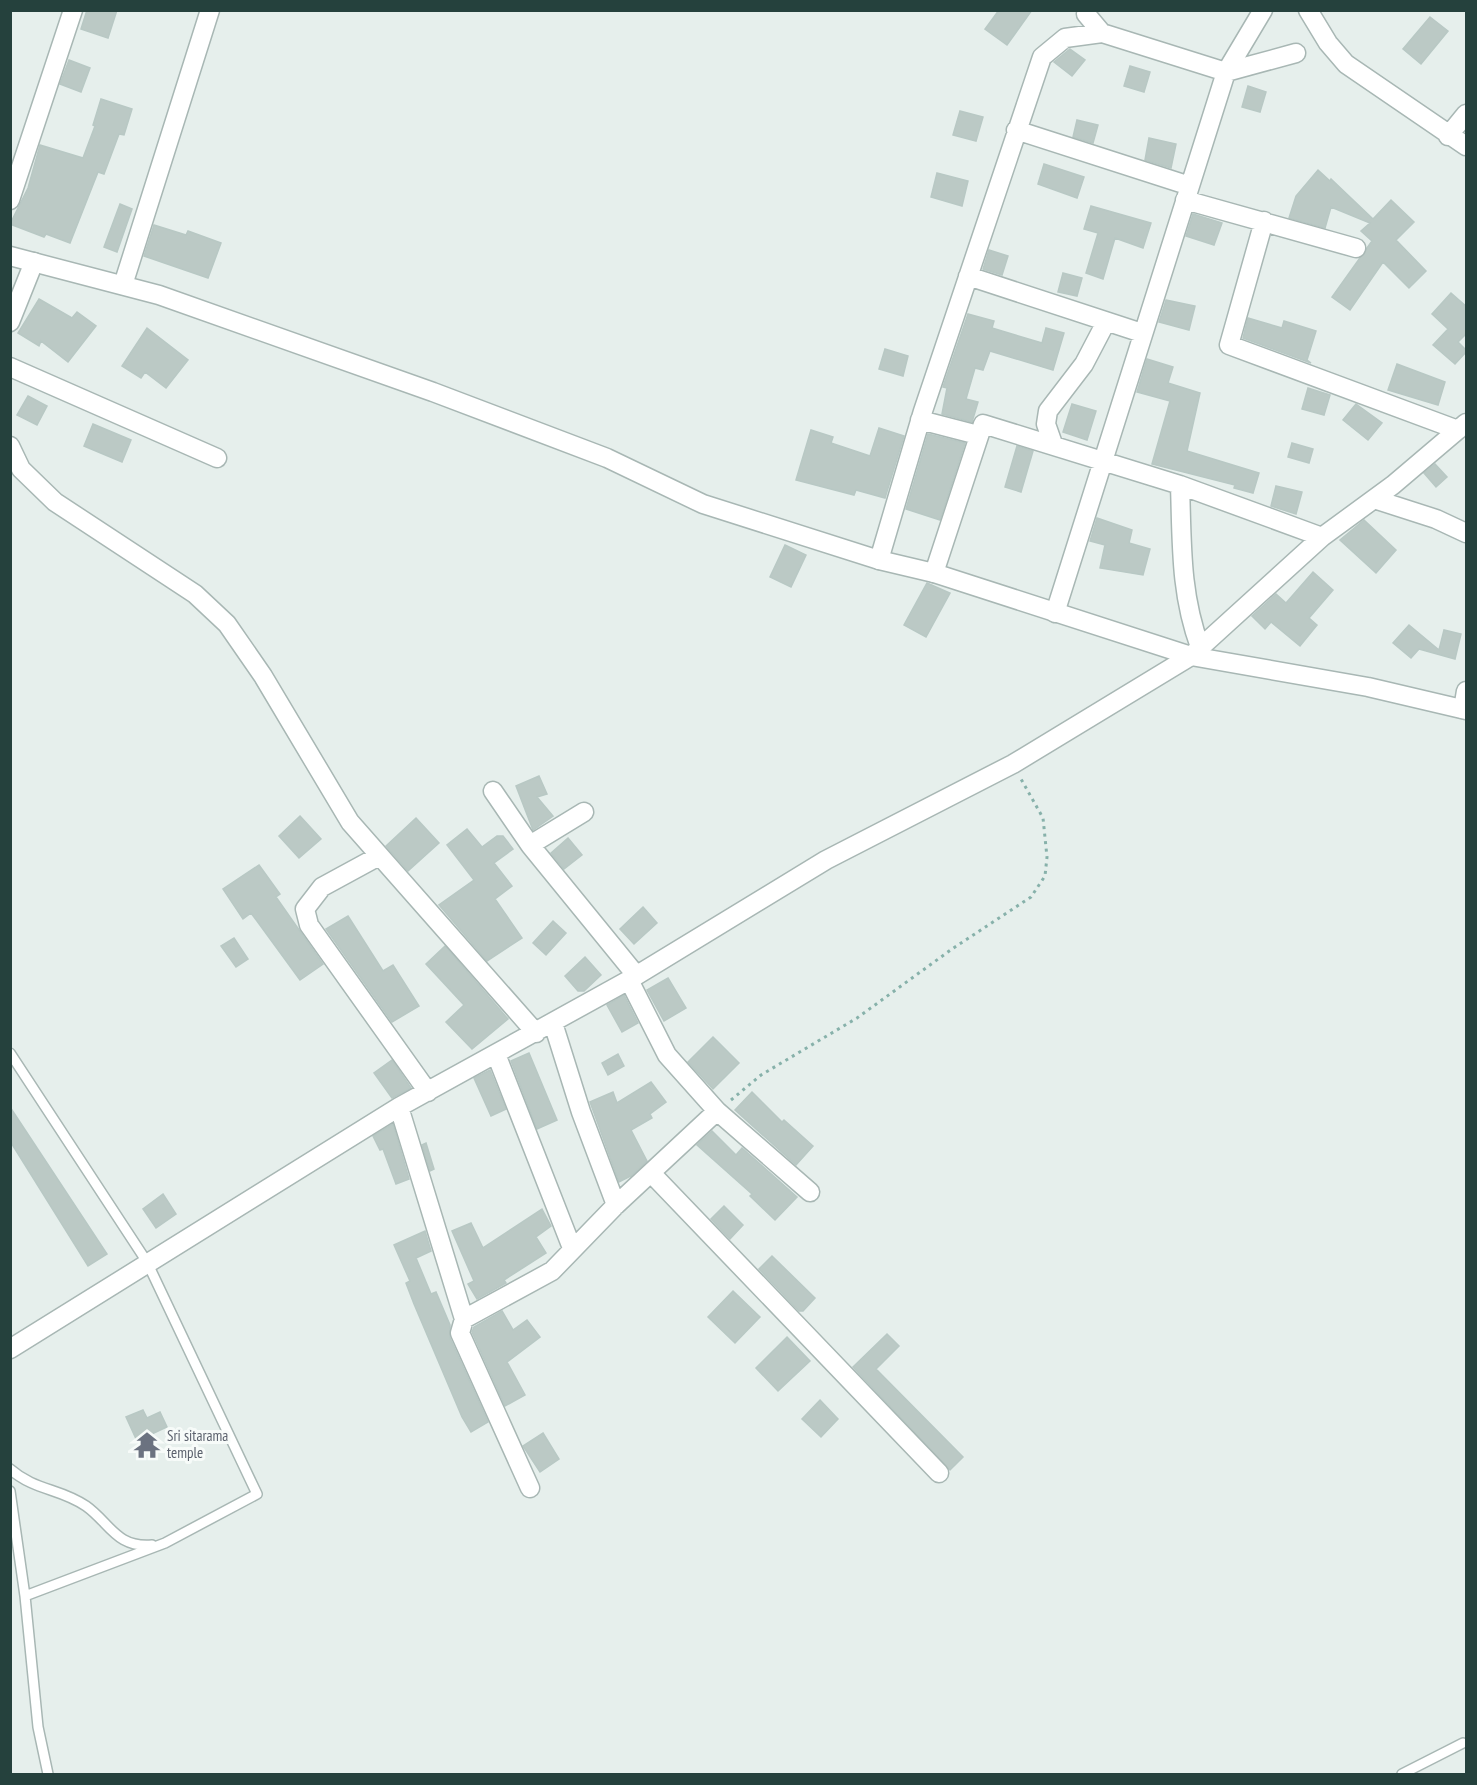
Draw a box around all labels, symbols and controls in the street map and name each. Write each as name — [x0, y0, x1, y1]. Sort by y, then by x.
place label: Sri sitarama temple — [167, 1426, 228, 1462]
temple icon: Sri sitarama temple — [132, 1430, 162, 1460]

